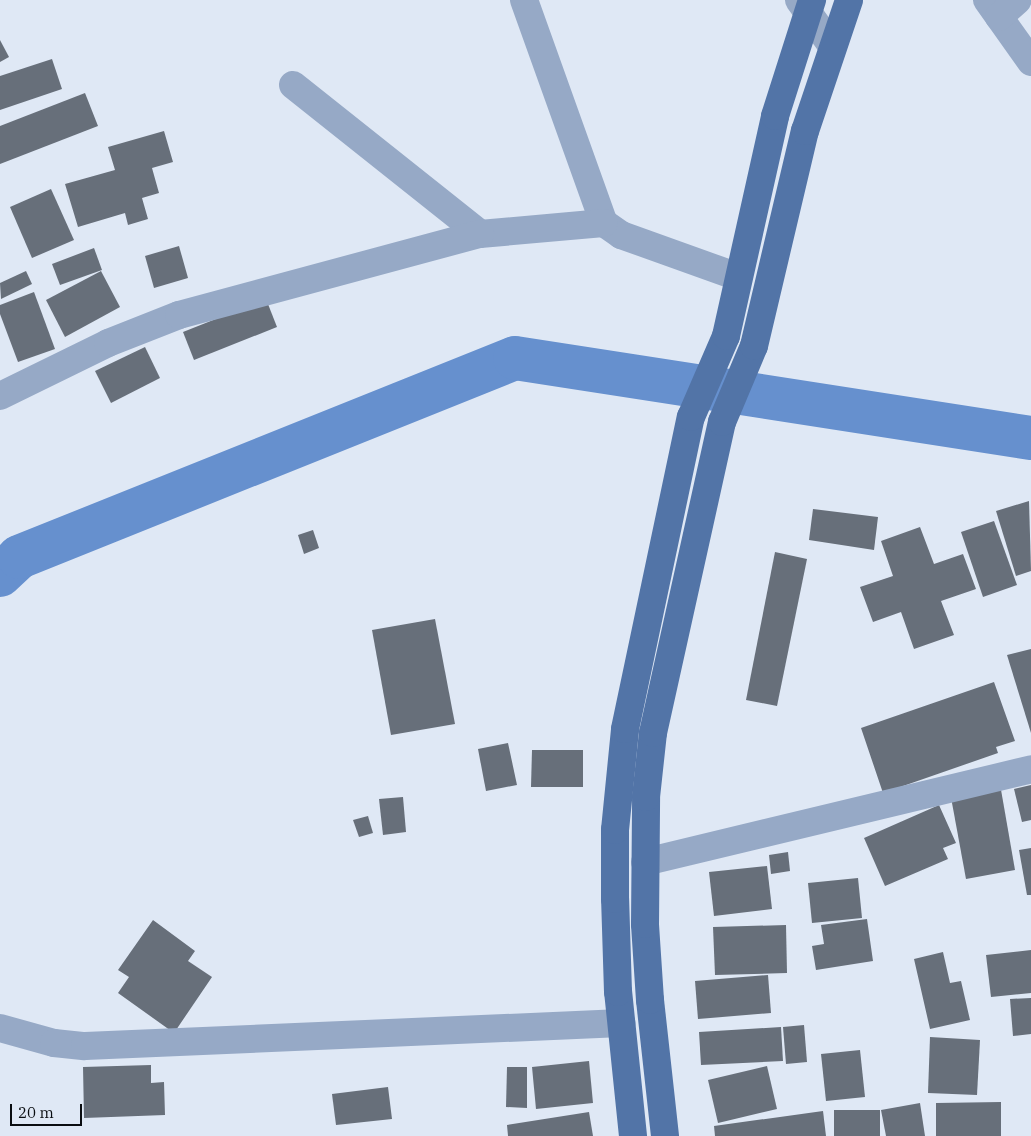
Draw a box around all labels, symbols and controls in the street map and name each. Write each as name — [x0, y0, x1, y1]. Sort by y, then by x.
scale bar — [12, 1094, 85, 1126]
text: 20 m — [18, 1103, 54, 1122]

